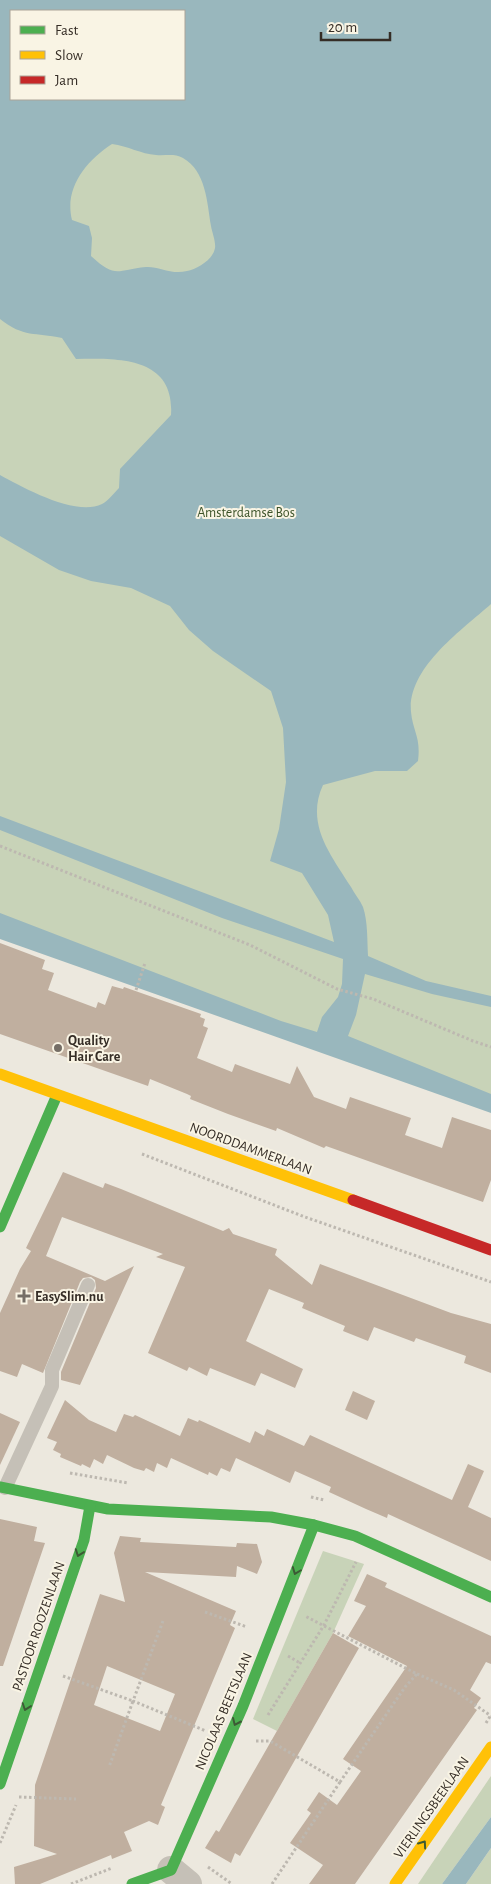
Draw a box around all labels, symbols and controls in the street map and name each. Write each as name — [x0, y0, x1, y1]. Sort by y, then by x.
legend — [10, 10, 185, 100]
scale bar — [321, 10, 390, 42]
text: 20 m — [328, 20, 357, 35]
text: Fast — [55, 23, 79, 38]
text: Slow — [55, 48, 83, 63]
text: Jam — [55, 73, 78, 88]
park label: Amsterdamse Bos — [197, 506, 295, 520]
place label: Quality Hair Care — [68, 1034, 121, 1064]
marker: Quality Hair Care — [52, 1042, 64, 1054]
street label: NOORDDAMMERLAAN — [188, 1120, 314, 1178]
marker: EasySlim.nu — [17, 1289, 31, 1303]
place label: EasySlim.nu — [35, 1290, 104, 1304]
one-way arrow — [75, 1549, 85, 1557]
street label: PASTOOR ROOZENLAAN — [10, 1560, 68, 1693]
one-way arrow — [292, 1566, 302, 1574]
street label: NICOLAAS BEETSLAAN — [193, 1651, 255, 1772]
one-way arrow — [22, 1702, 32, 1710]
one-way arrow — [232, 1717, 243, 1726]
street label: VIERLINGSBEEKLAAN — [392, 1754, 472, 1861]
one-way arrow — [417, 1840, 426, 1850]

